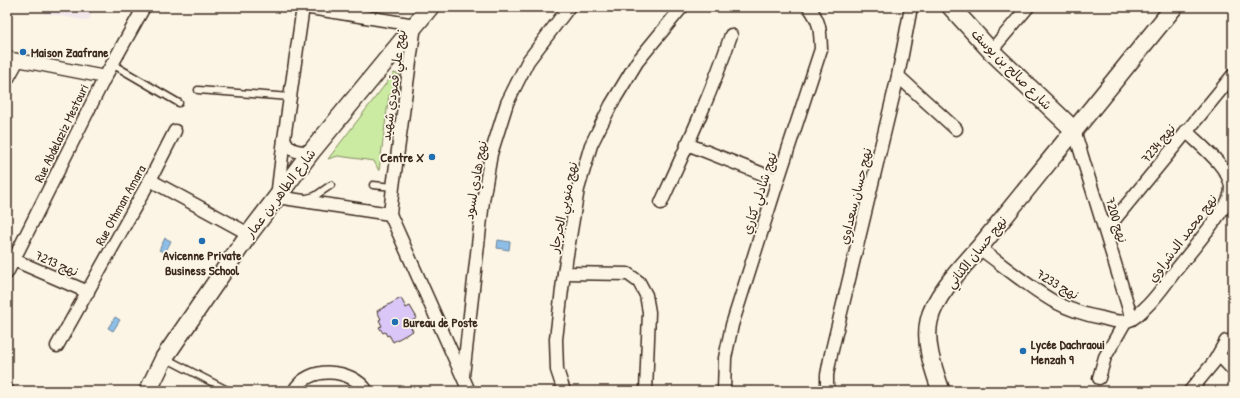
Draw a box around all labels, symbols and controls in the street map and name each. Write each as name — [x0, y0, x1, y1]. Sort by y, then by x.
street label: شارع صالح بن يوسف — [967, 25, 1056, 114]
street label: نهج علي قمودي شهيد — [376, 28, 413, 142]
place label: Maison Zaafrane — [31, 43, 109, 61]
marker: Maison Zaafrane — [18, 47, 28, 57]
street label: Rue Abdelaziz Mestouri — [29, 81, 93, 185]
street label: نهج 7234 — [1137, 120, 1180, 167]
street label: نهج هادي لسود — [459, 139, 492, 221]
street label: شارع الطاهر بن عمار — [240, 145, 320, 243]
street label: نهج حسان سعداوي — [834, 146, 877, 247]
place label: Centre X — [380, 148, 424, 166]
street label: نهج شادلي كتاري — [737, 150, 784, 237]
marker: Centre X — [427, 152, 437, 162]
street label: نهج منوبي الجرجار — [544, 160, 584, 256]
street label: Rue Othman Amara — [90, 161, 150, 249]
street label: نهج محمد الدشراوي — [1143, 190, 1222, 286]
street label: نهج 7200 — [1101, 195, 1132, 245]
street label: نهج حسان الكناني — [941, 212, 1013, 294]
marker: Avicenne Private Business School — [197, 236, 207, 246]
street label: نهج 7213 — [32, 246, 81, 281]
place label: Avicenne Private Business School — [163, 246, 242, 279]
street label: نهج 7233 — [1033, 265, 1083, 304]
place label: Bureau de Poste — [403, 313, 478, 331]
marker: Bureau de Poste — [390, 317, 400, 327]
place label: Lycée Dachraoui Menzah 9 — [1031, 335, 1105, 368]
marker: Lycée Dachraoui Menzah 9 — [1018, 346, 1028, 356]

